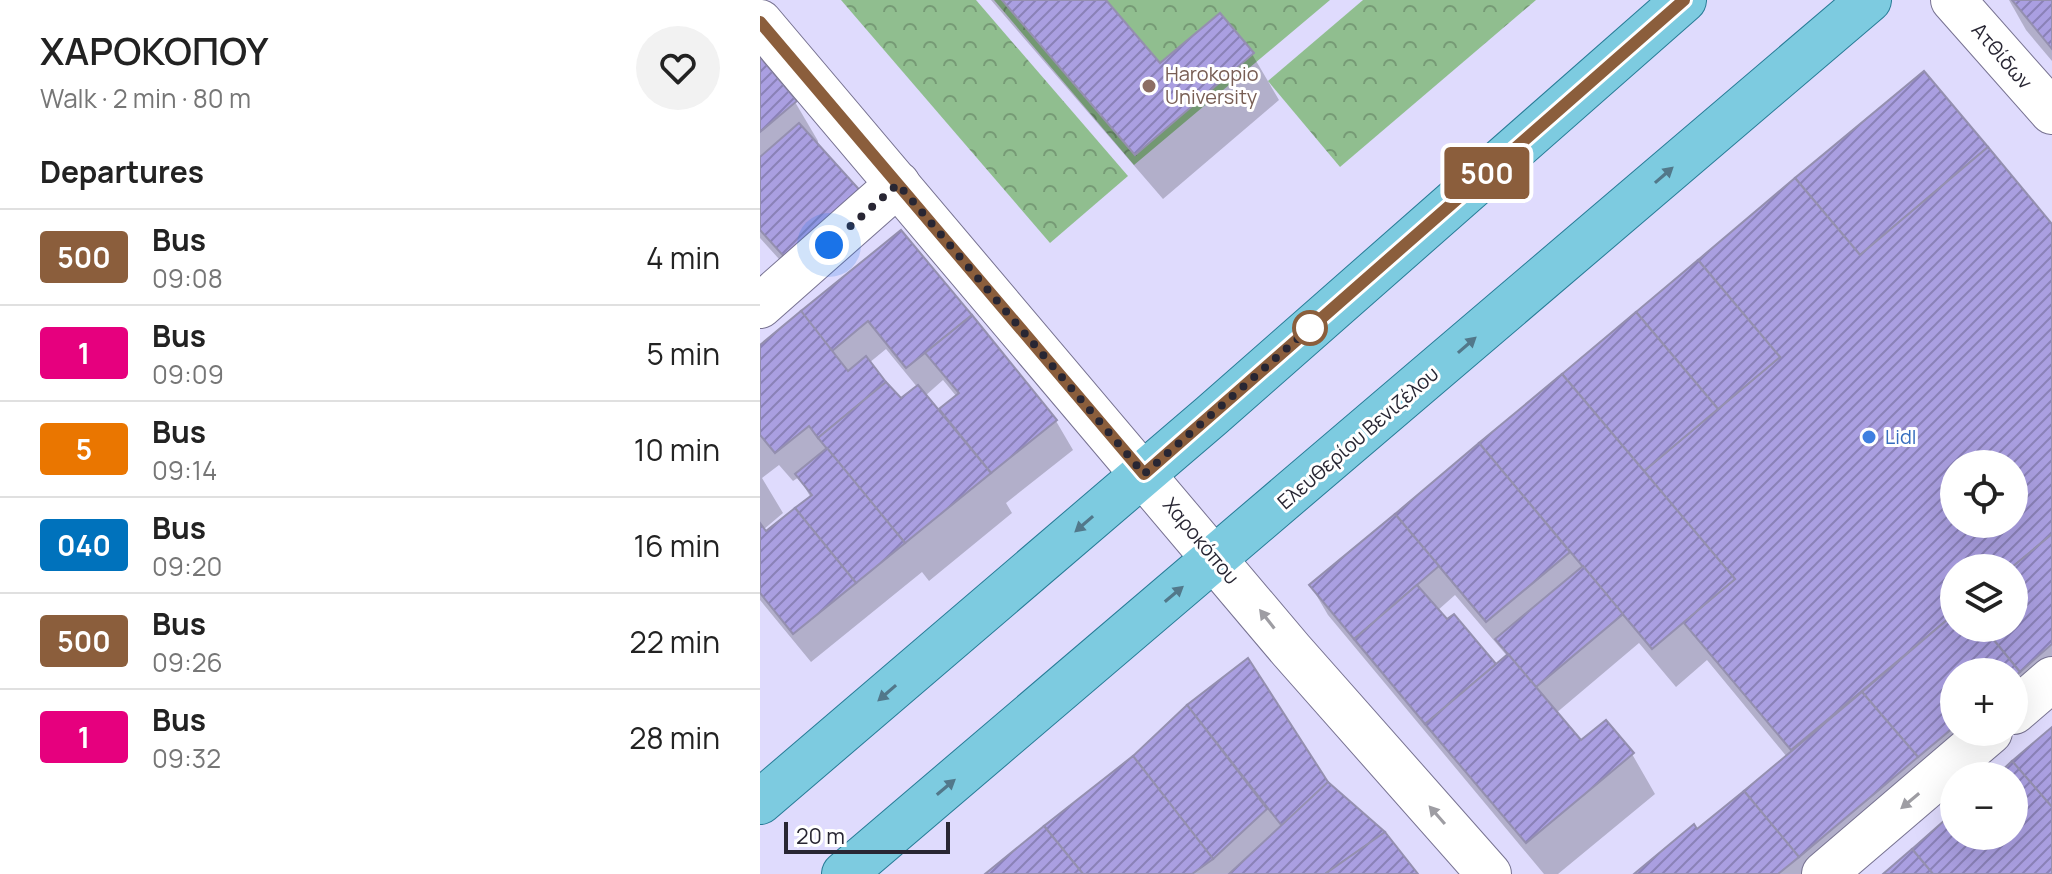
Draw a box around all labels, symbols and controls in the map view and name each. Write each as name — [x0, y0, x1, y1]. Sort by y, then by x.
street label: Ατθίδων — [1966, 17, 2039, 95]
text: ΧΑΡΟΚΟΠΟΥ — [40, 24, 269, 76]
button: heart — [636, 26, 720, 110]
place label: Harokopio University — [1165, 60, 1259, 110]
marker: Harokopio University — [1140, 77, 1158, 95]
text: Walk · 2 min · 80 m — [40, 80, 251, 116]
line badge: 500 — [1441, 147, 1533, 199]
text: Departures — [40, 151, 204, 192]
text: 500 — [1460, 154, 1514, 192]
one-way arrow — [1654, 167, 1674, 184]
text: Bus — [152, 219, 206, 260]
your location — [809, 225, 849, 265]
text: 4 min — [646, 237, 720, 278]
text: 500 — [57, 238, 111, 276]
text: 09:08 — [152, 260, 223, 296]
unlabelled marker — [1293, 311, 1327, 345]
text: Bus — [152, 315, 206, 356]
text: 5 min — [646, 333, 720, 374]
text: 1 — [78, 334, 90, 372]
one-way arrow — [1457, 336, 1476, 354]
text: 09:09 — [152, 356, 224, 392]
street label: Ελευθερίου Βενιζέλου — [1271, 360, 1444, 515]
text: Bus — [152, 411, 206, 452]
place label: Lidl — [1885, 423, 1916, 450]
marker: Lidl — [1860, 428, 1878, 446]
text: 10 min — [634, 429, 720, 470]
text: 5 — [76, 430, 92, 468]
map controls — [1940, 450, 2028, 850]
button: locate — [1940, 450, 2028, 538]
text: 09:14 — [152, 452, 217, 488]
street label: Χαροκόπου — [1157, 492, 1246, 590]
text: Bus — [152, 507, 206, 548]
one-way arrow — [1075, 515, 1095, 532]
text: 16 min — [633, 525, 720, 566]
text: 040 — [57, 526, 111, 564]
text: 09:20 — [152, 548, 222, 584]
button: layers — [1940, 554, 2028, 642]
one-way arrow — [1164, 586, 1184, 603]
text: Bus — [152, 603, 206, 644]
one-way arrow — [1259, 609, 1276, 629]
text: 22 min — [630, 621, 720, 662]
text: 500 — [57, 622, 111, 660]
text: 09:26 — [152, 644, 223, 680]
button: + — [1940, 658, 2028, 746]
one-way arrow — [877, 684, 897, 701]
text: Bus — [152, 699, 206, 740]
text: 28 min — [629, 717, 720, 758]
text: 1 — [78, 718, 90, 756]
text: 09:32 — [152, 740, 221, 776]
button: − — [1940, 762, 2028, 850]
one-way arrow — [936, 779, 956, 796]
one-way arrow — [1900, 792, 1920, 809]
one-way arrow — [1429, 806, 1446, 826]
scale bar — [784, 818, 950, 854]
text: 20 m — [796, 821, 845, 851]

